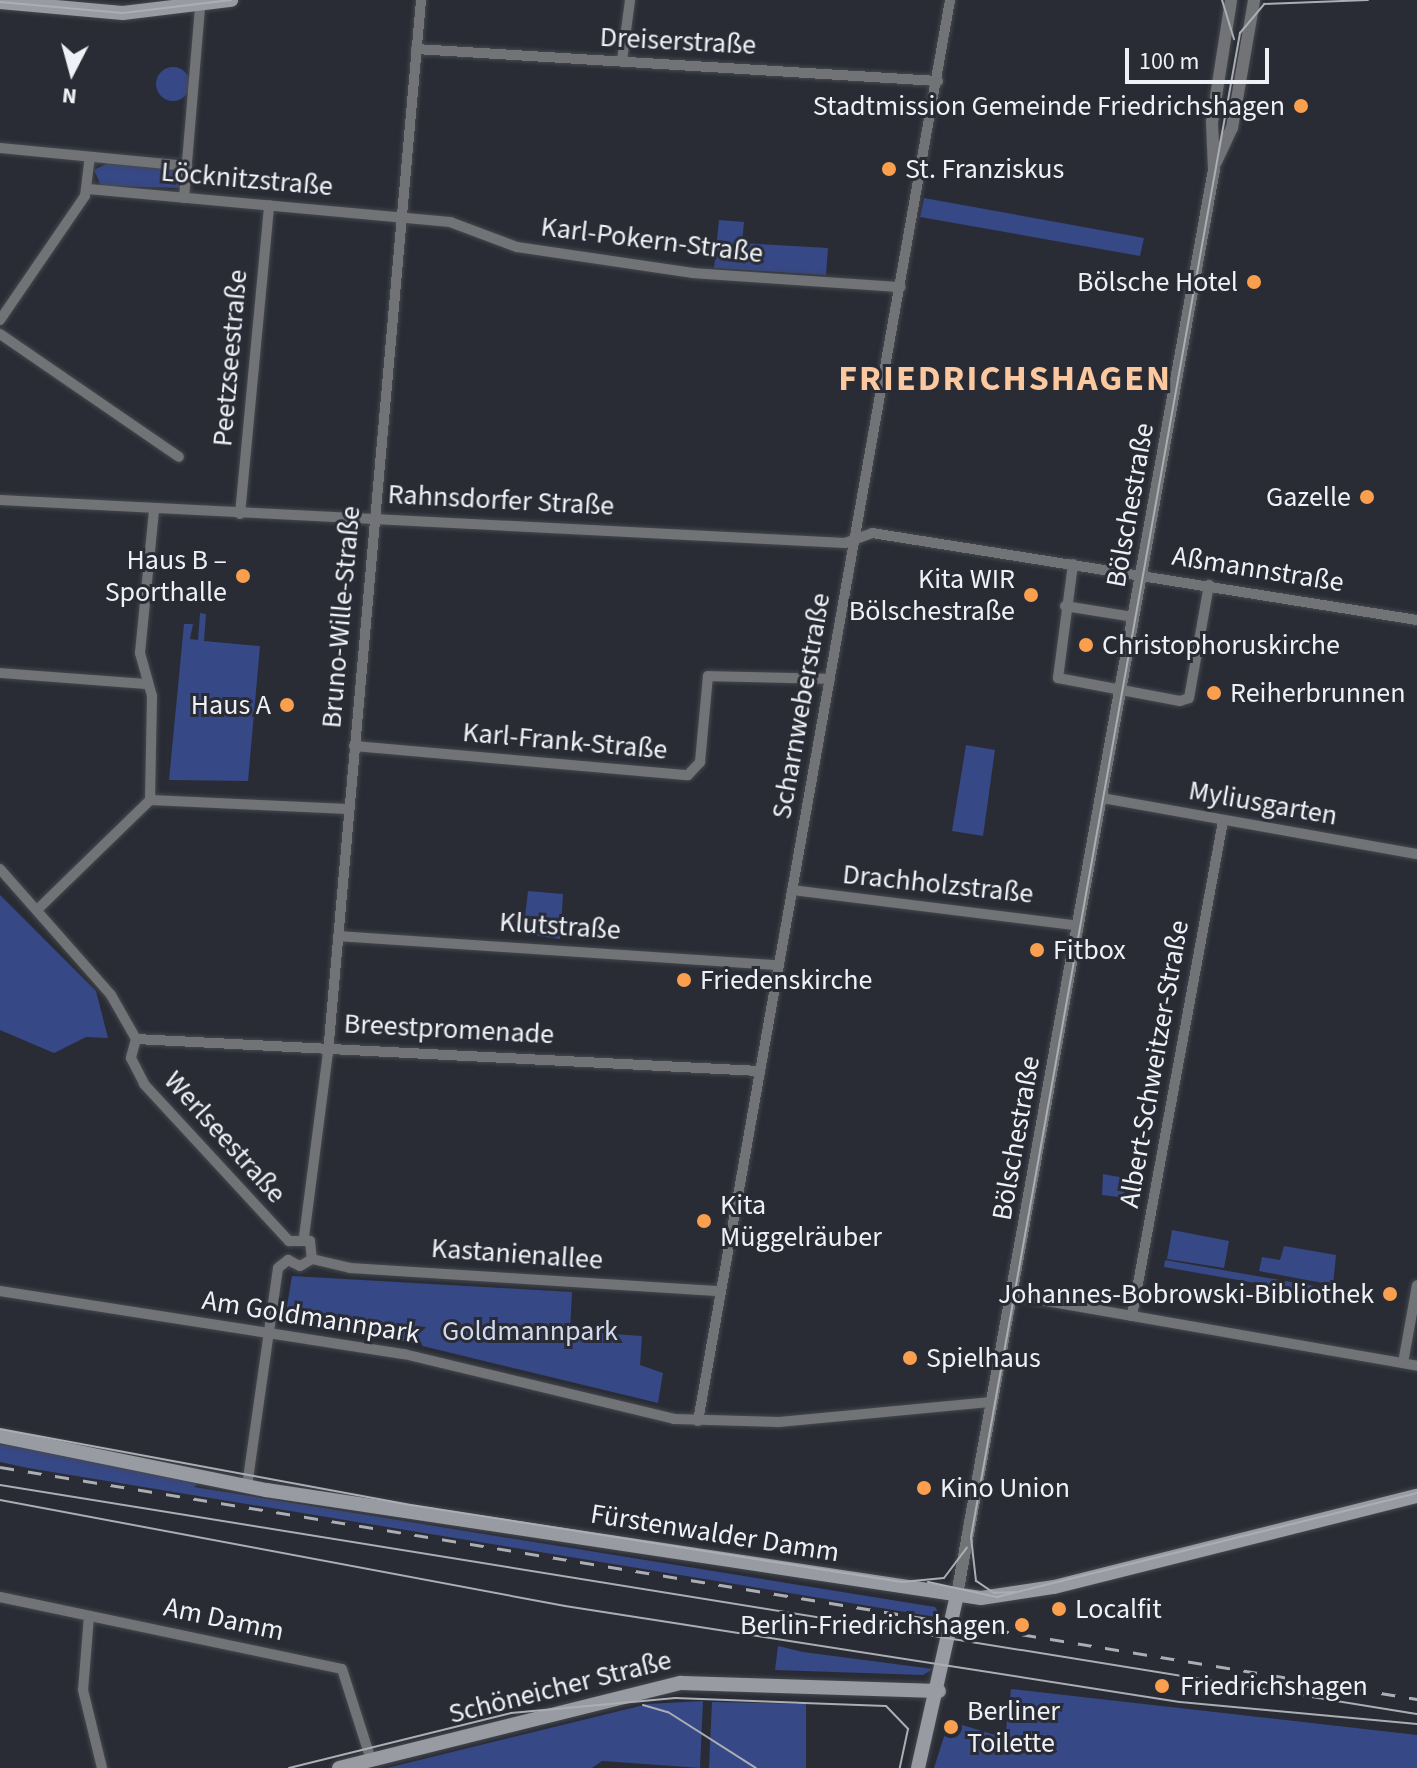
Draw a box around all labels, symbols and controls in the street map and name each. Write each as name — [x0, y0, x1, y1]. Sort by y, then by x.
street label: Dreiserstraße — [599, 20, 757, 62]
north arrow — [32, 32, 112, 112]
scale bar — [1129, 32, 1273, 82]
text: 100 m — [1139, 44, 1199, 79]
text: N — [61, 79, 78, 113]
place label: Stadtmission Gemeinde Friedrichshagen — [813, 89, 1285, 123]
marker: Stadtmission Gemeinde Friedrichshagen — [1292, 97, 1310, 115]
place label: St. Franziskus — [905, 152, 1064, 186]
street label: Löcknitzstraße — [160, 155, 334, 203]
marker: St. Franziskus — [880, 160, 898, 178]
street label: Karl-Pokern-Straße — [539, 210, 765, 270]
place label: Bölsche Hotel — [1077, 265, 1238, 299]
street label: Peetzseestraße — [206, 268, 254, 448]
marker: Bölsche Hotel — [1245, 273, 1263, 291]
district label: FRIEDRICHSHAGEN — [838, 357, 1172, 401]
street label: Bölschestraße — [1099, 420, 1161, 590]
street label: Rahnsdorfer Straße — [387, 477, 615, 523]
place label: Gazelle — [1266, 480, 1351, 514]
marker: Gazelle — [1358, 488, 1376, 506]
street label: Bruno-Wille-Straße — [315, 504, 367, 730]
street label: Aßmannstraße — [1170, 539, 1346, 599]
place label: Haus B – Sporthalle — [105, 543, 227, 609]
place label: Kita WIR Bölschestraße — [849, 562, 1015, 628]
marker: Haus B – Sporthalle — [234, 567, 252, 585]
marker: Kita WIR Bölschestraße — [1022, 586, 1040, 604]
street label: Scharnweberstraße — [765, 590, 837, 822]
place label: Christophoruskirche — [1102, 628, 1340, 662]
marker: Christophoruskirche — [1077, 636, 1095, 654]
place label: Reiherbrunnen — [1230, 676, 1406, 710]
marker: Reiherbrunnen — [1205, 684, 1223, 702]
place label: Haus A — [191, 688, 271, 722]
marker: Haus A — [278, 696, 296, 714]
street label: Karl-Frank-Straße — [461, 715, 669, 767]
street label: Myliusgarten — [1186, 773, 1340, 833]
street label: Drachholzstraße — [841, 857, 1035, 911]
street label: Klutstraße — [498, 905, 622, 947]
street label: Albert-Schweitzer-Straße — [1112, 918, 1196, 1210]
place label: Fitbox — [1053, 933, 1126, 967]
marker: Fitbox — [1028, 941, 1046, 959]
place label: Friedenskirche — [700, 963, 872, 997]
marker: Friedenskirche — [675, 971, 693, 989]
street label: Breestpromenade — [343, 1007, 555, 1051]
street label: Bölschestraße — [985, 1053, 1047, 1223]
street label: Werlseestraße — [157, 1064, 293, 1210]
place label: Kita Müggelräuber — [720, 1188, 882, 1254]
marker: Kita Müggelräuber — [695, 1212, 713, 1230]
street label: Kastanienallee — [430, 1231, 604, 1277]
place label: Johannes-Bobrowski-Bibliothek — [998, 1277, 1374, 1311]
street label: Am Goldmannpark — [200, 1283, 422, 1351]
marker: Johannes-Bobrowski-Bibliothek — [1381, 1285, 1399, 1303]
park label: Goldmannpark — [442, 1314, 618, 1348]
place label: Spielhaus — [926, 1341, 1041, 1375]
marker: Spielhaus — [901, 1349, 919, 1367]
place label: Kino Union — [940, 1471, 1070, 1505]
marker: Kino Union — [915, 1479, 933, 1497]
street label: Fürstenwalder Damm — [588, 1497, 842, 1569]
street label: Am Damm — [161, 1590, 287, 1648]
place label: Localfit — [1075, 1592, 1162, 1626]
marker: Localfit — [1050, 1600, 1068, 1618]
place label: Berlin-Friedrichshagen — [740, 1608, 1006, 1642]
marker: Berlin-Friedrichshagen — [1013, 1616, 1031, 1634]
street label: Schöneicher Straße — [445, 1643, 675, 1731]
place label: Friedrichshagen — [1180, 1669, 1368, 1703]
marker: Friedrichshagen — [1151, 1675, 1173, 1697]
place label: Berliner Toilette — [967, 1694, 1060, 1760]
marker: Berliner Toilette — [942, 1718, 960, 1736]

